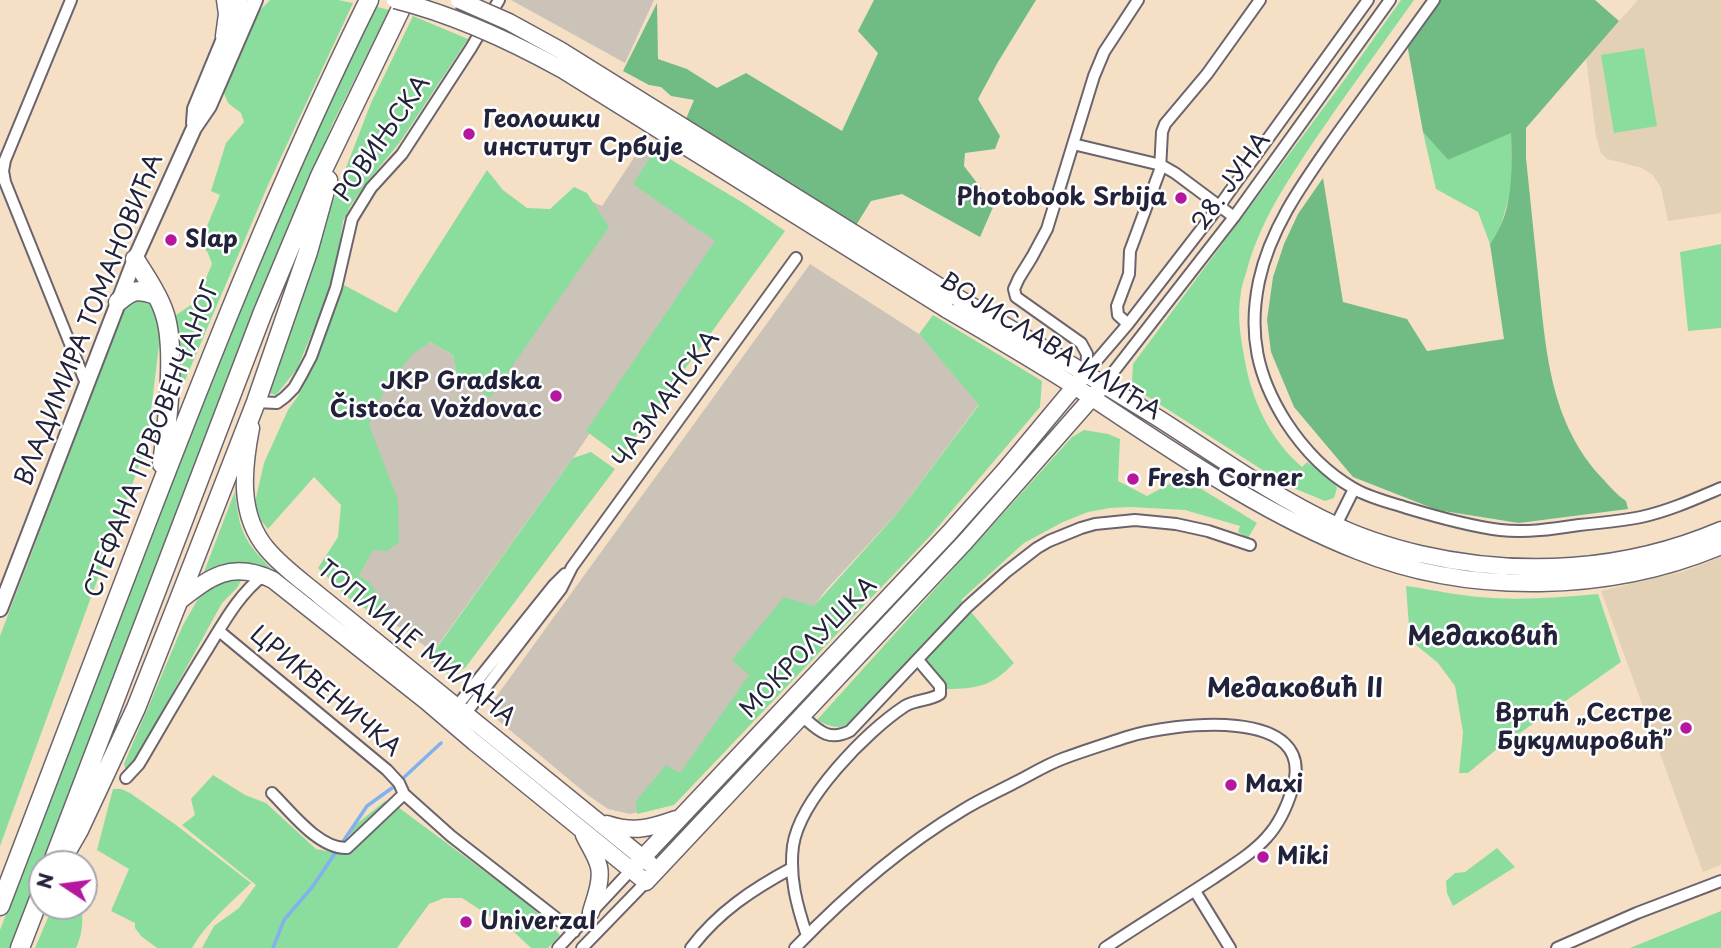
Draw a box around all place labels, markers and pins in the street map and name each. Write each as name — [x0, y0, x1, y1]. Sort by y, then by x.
place label: Геолошки институт Србије — [483, 106, 683, 162]
marker: Геолошки институт Србије — [461, 126, 477, 142]
place label: Photobook Srbija — [956, 184, 1167, 212]
marker: Photobook Srbija — [1173, 190, 1189, 206]
place label: Slap — [185, 226, 238, 254]
marker: Slap — [163, 232, 179, 248]
place label: JKP Gradska Čistoća Voždovac — [330, 368, 542, 424]
marker: JKP Gradska Čistoća Voždovac — [548, 388, 564, 404]
place label: Fresh Corner — [1147, 465, 1303, 493]
marker: Fresh Corner — [1125, 471, 1141, 487]
place label: Вртић „Сестре Букумировић” — [1495, 700, 1672, 756]
marker: Вртић „Сестре Букумировић” — [1678, 720, 1694, 736]
place label: Maxi — [1245, 771, 1303, 799]
marker: Maxi — [1223, 777, 1239, 793]
place label: Miki — [1277, 843, 1329, 871]
marker: Miki — [1255, 849, 1271, 865]
place label: Univerzal — [480, 908, 596, 936]
marker: Univerzal — [458, 914, 474, 930]

